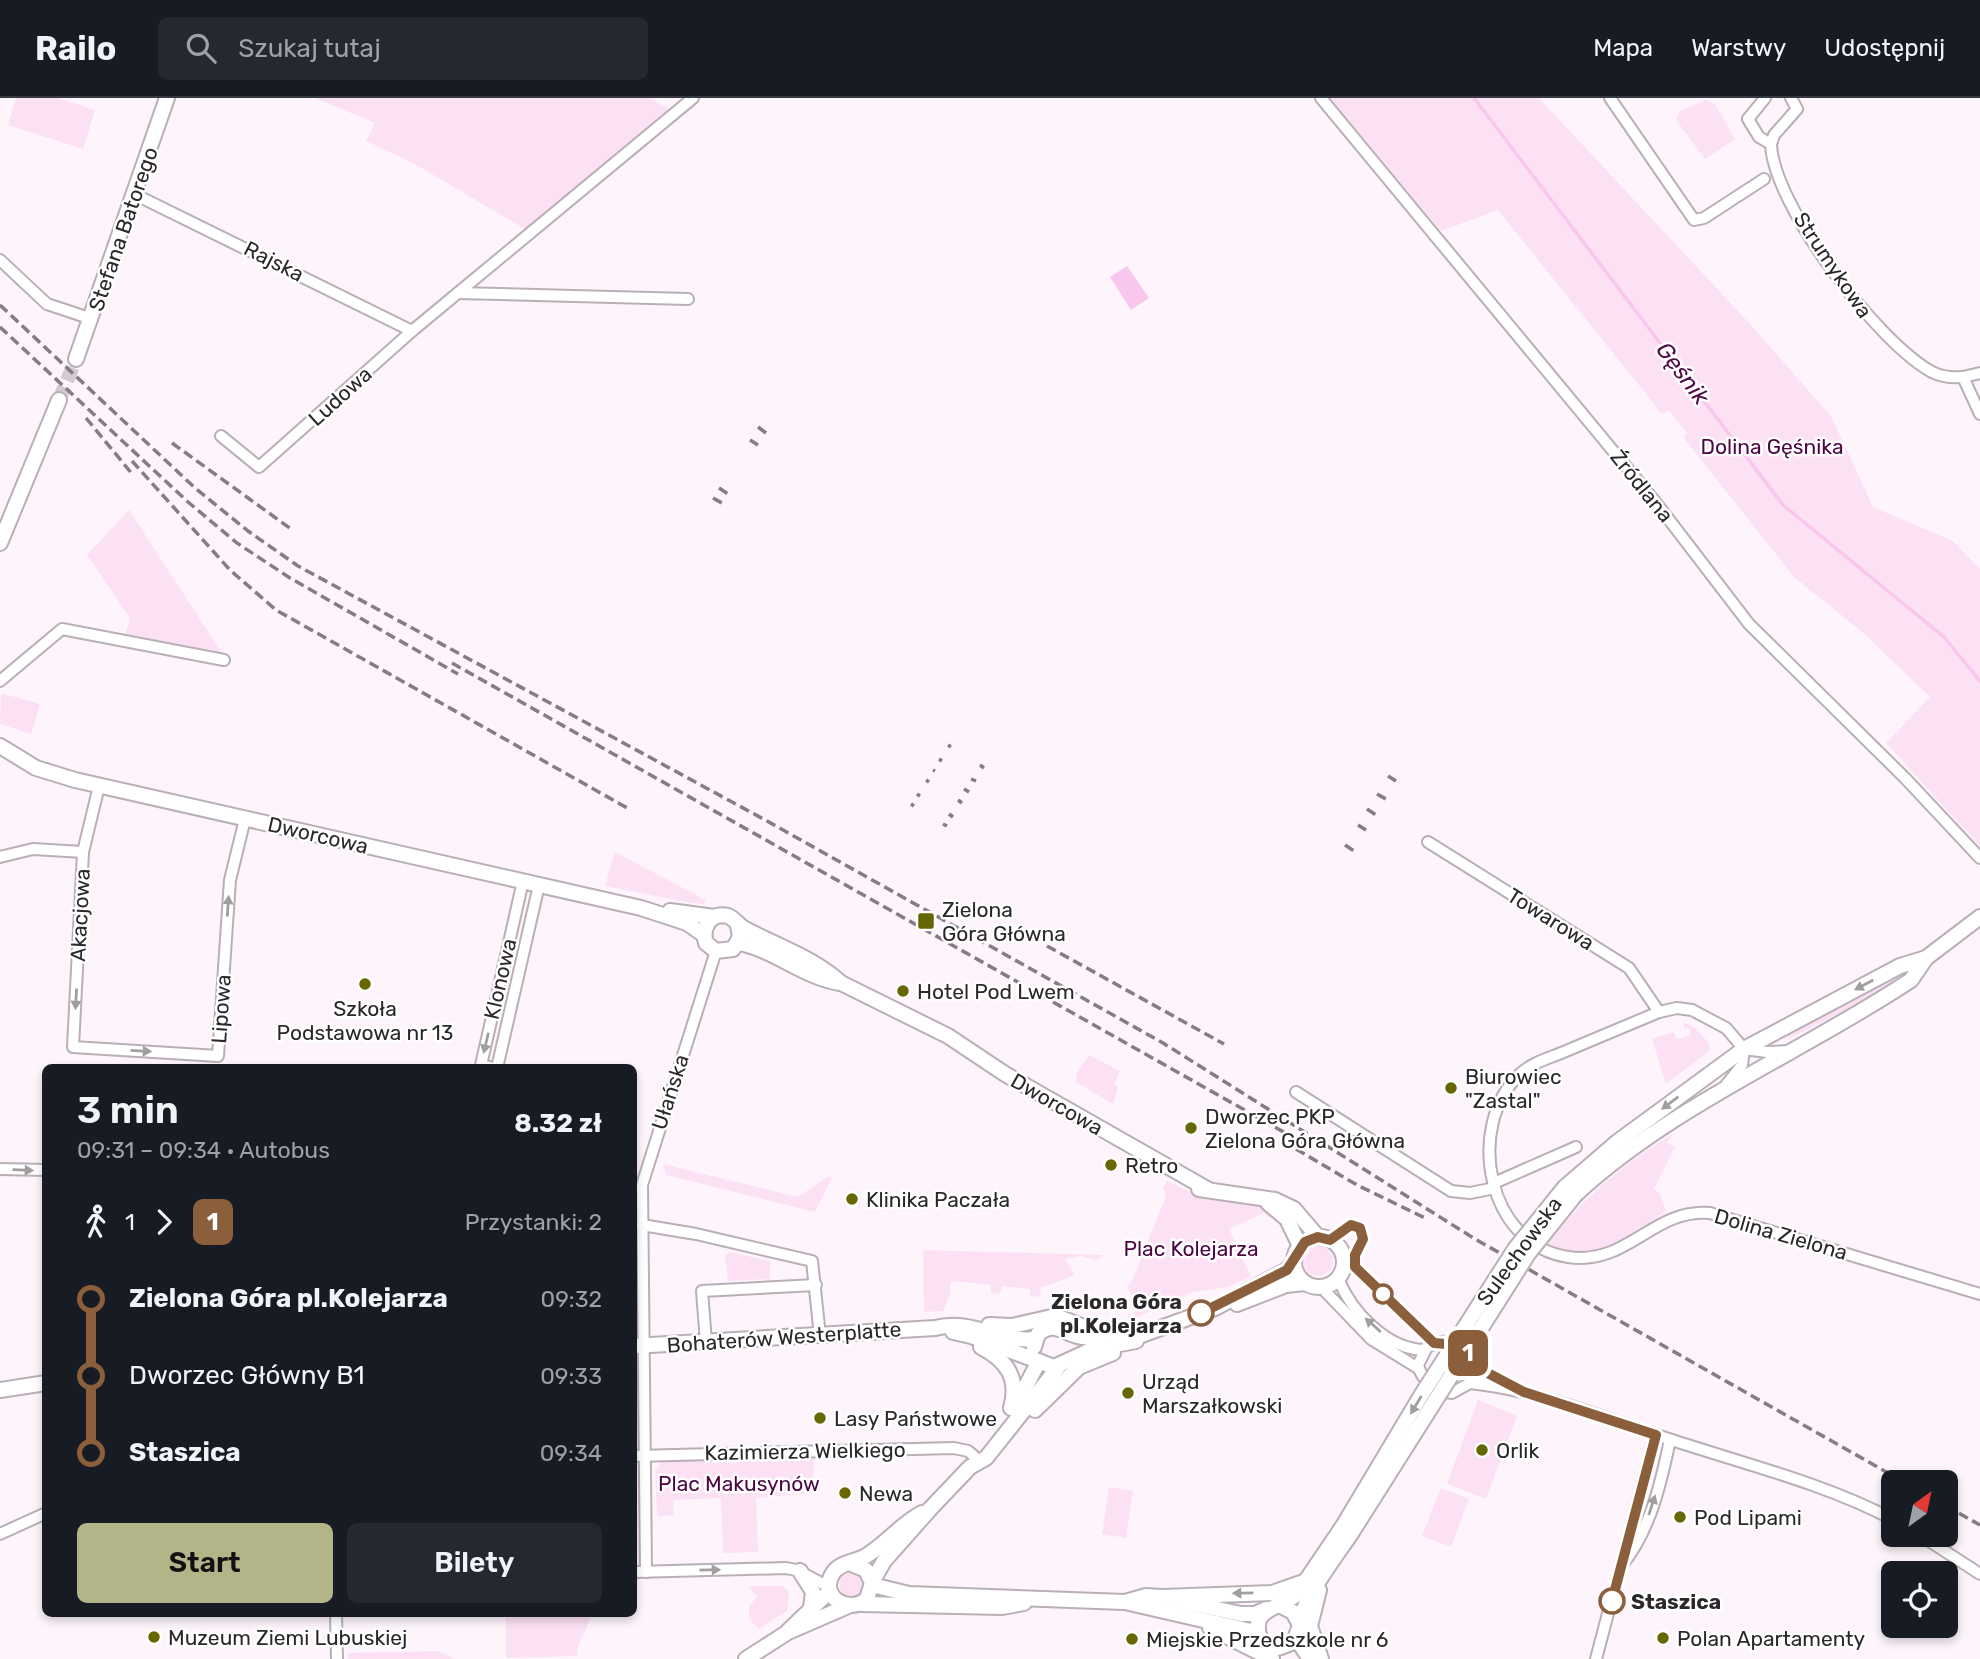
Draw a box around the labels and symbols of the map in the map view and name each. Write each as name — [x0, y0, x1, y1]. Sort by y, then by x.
street label: Stefana Batorego — [83, 144, 163, 314]
street label: Strumykowa — [1789, 207, 1877, 323]
street label: Rajska — [240, 235, 308, 287]
water label: Gęśnik — [1650, 336, 1716, 411]
street label: Ludowa — [303, 361, 377, 431]
park label: Dolina Gęśnika — [1701, 434, 1844, 459]
street label: Źródlana — [1605, 445, 1679, 527]
street label: Dworcowa — [265, 811, 371, 859]
street label: Akacjowa — [65, 868, 95, 962]
street label: Towarowa — [1503, 883, 1599, 955]
one-way arrow — [223, 894, 234, 916]
place label: Zielona Góra Główna — [942, 897, 1066, 946]
marker: Zielona Góra Główna — [916, 911, 936, 931]
street label: Klonowa — [479, 936, 521, 1022]
street label: Lipowa — [206, 974, 236, 1044]
marker: Szkoła Podstawowa nr 13 — [357, 976, 373, 992]
place label: Hotel Pod Lwem — [917, 979, 1075, 1004]
one-way arrow — [1854, 980, 1874, 991]
marker: Hotel Pod Lwem — [895, 983, 911, 999]
one-way arrow — [70, 988, 81, 1010]
place label: Szkoła Podstawowa nr 13 — [277, 996, 453, 1045]
one-way arrow — [480, 1032, 491, 1054]
one-way arrow — [131, 1046, 153, 1057]
street label: Ułańska — [646, 1051, 694, 1133]
place label: Biurowiec "Zastal" — [1465, 1064, 1562, 1113]
street label: Dworcowa — [1006, 1068, 1108, 1140]
marker: Biurowiec "Zastal" — [1443, 1080, 1459, 1096]
one-way arrow — [1661, 1096, 1679, 1110]
place label: Dworzec PKP Zielona Góra Główna — [1205, 1104, 1405, 1153]
marker: Dworzec PKP Zielona Góra Główna — [1183, 1120, 1199, 1136]
place label: Retro — [1125, 1153, 1178, 1178]
marker: Retro — [1103, 1157, 1119, 1173]
one-way arrow — [12, 1164, 34, 1175]
place label: Klinika Paczała — [866, 1187, 1010, 1212]
marker: Klinika Paczała — [844, 1191, 860, 1207]
street label: Sulechowska — [1471, 1192, 1567, 1310]
street label: Dolina Zielona — [1712, 1203, 1850, 1265]
park label: Plac Kolejarza — [1123, 1236, 1259, 1261]
unlabelled marker — [1373, 1284, 1393, 1304]
place label: Zielona Góra pl.Kolejarza — [1051, 1289, 1182, 1338]
marker: Zielona Góra pl.Kolejarza — [1188, 1300, 1214, 1326]
street label: Bohaterów Westerplatte — [666, 1316, 902, 1358]
one-way arrow — [1364, 1317, 1382, 1333]
line badge: 1 — [1445, 1330, 1491, 1376]
place label: Urząd Marszałkowski — [1142, 1369, 1282, 1418]
marker: Urząd Marszałkowski — [1120, 1385, 1136, 1401]
one-way arrow — [1410, 1395, 1422, 1414]
place label: Lasy Państwowe — [834, 1406, 997, 1431]
marker: Lasy Państwowe — [812, 1410, 828, 1426]
street label: Kazimierza Wielkiego — [704, 1437, 906, 1465]
place label: Orlik — [1496, 1438, 1539, 1463]
marker: Orlik — [1474, 1442, 1490, 1458]
north arrow — [1881, 1470, 1958, 1547]
park label: Plac Makusynów — [658, 1471, 820, 1496]
place label: Newa — [859, 1481, 913, 1506]
marker: Newa — [837, 1485, 853, 1501]
one-way arrow — [1648, 1495, 1658, 1516]
place label: Pod Lipami — [1694, 1505, 1802, 1530]
marker: Pod Lipami — [1672, 1509, 1688, 1525]
one-way arrow — [700, 1564, 722, 1576]
one-way arrow — [1232, 1588, 1254, 1599]
marker: Staszica — [1599, 1588, 1625, 1614]
place label: Staszica — [1631, 1589, 1721, 1614]
place label: Muzeum Ziemi Lubuskiej — [168, 1625, 407, 1650]
place label: Polan Apartamenty — [1677, 1626, 1866, 1651]
place label: Miejskie Przedszkole nr 6 — [1146, 1627, 1388, 1652]
marker: Muzeum Ziemi Lubuskiej — [146, 1629, 162, 1645]
marker: Polan Apartamenty — [1655, 1630, 1671, 1646]
marker: Miejskie Przedszkole nr 6 — [1124, 1631, 1140, 1647]

